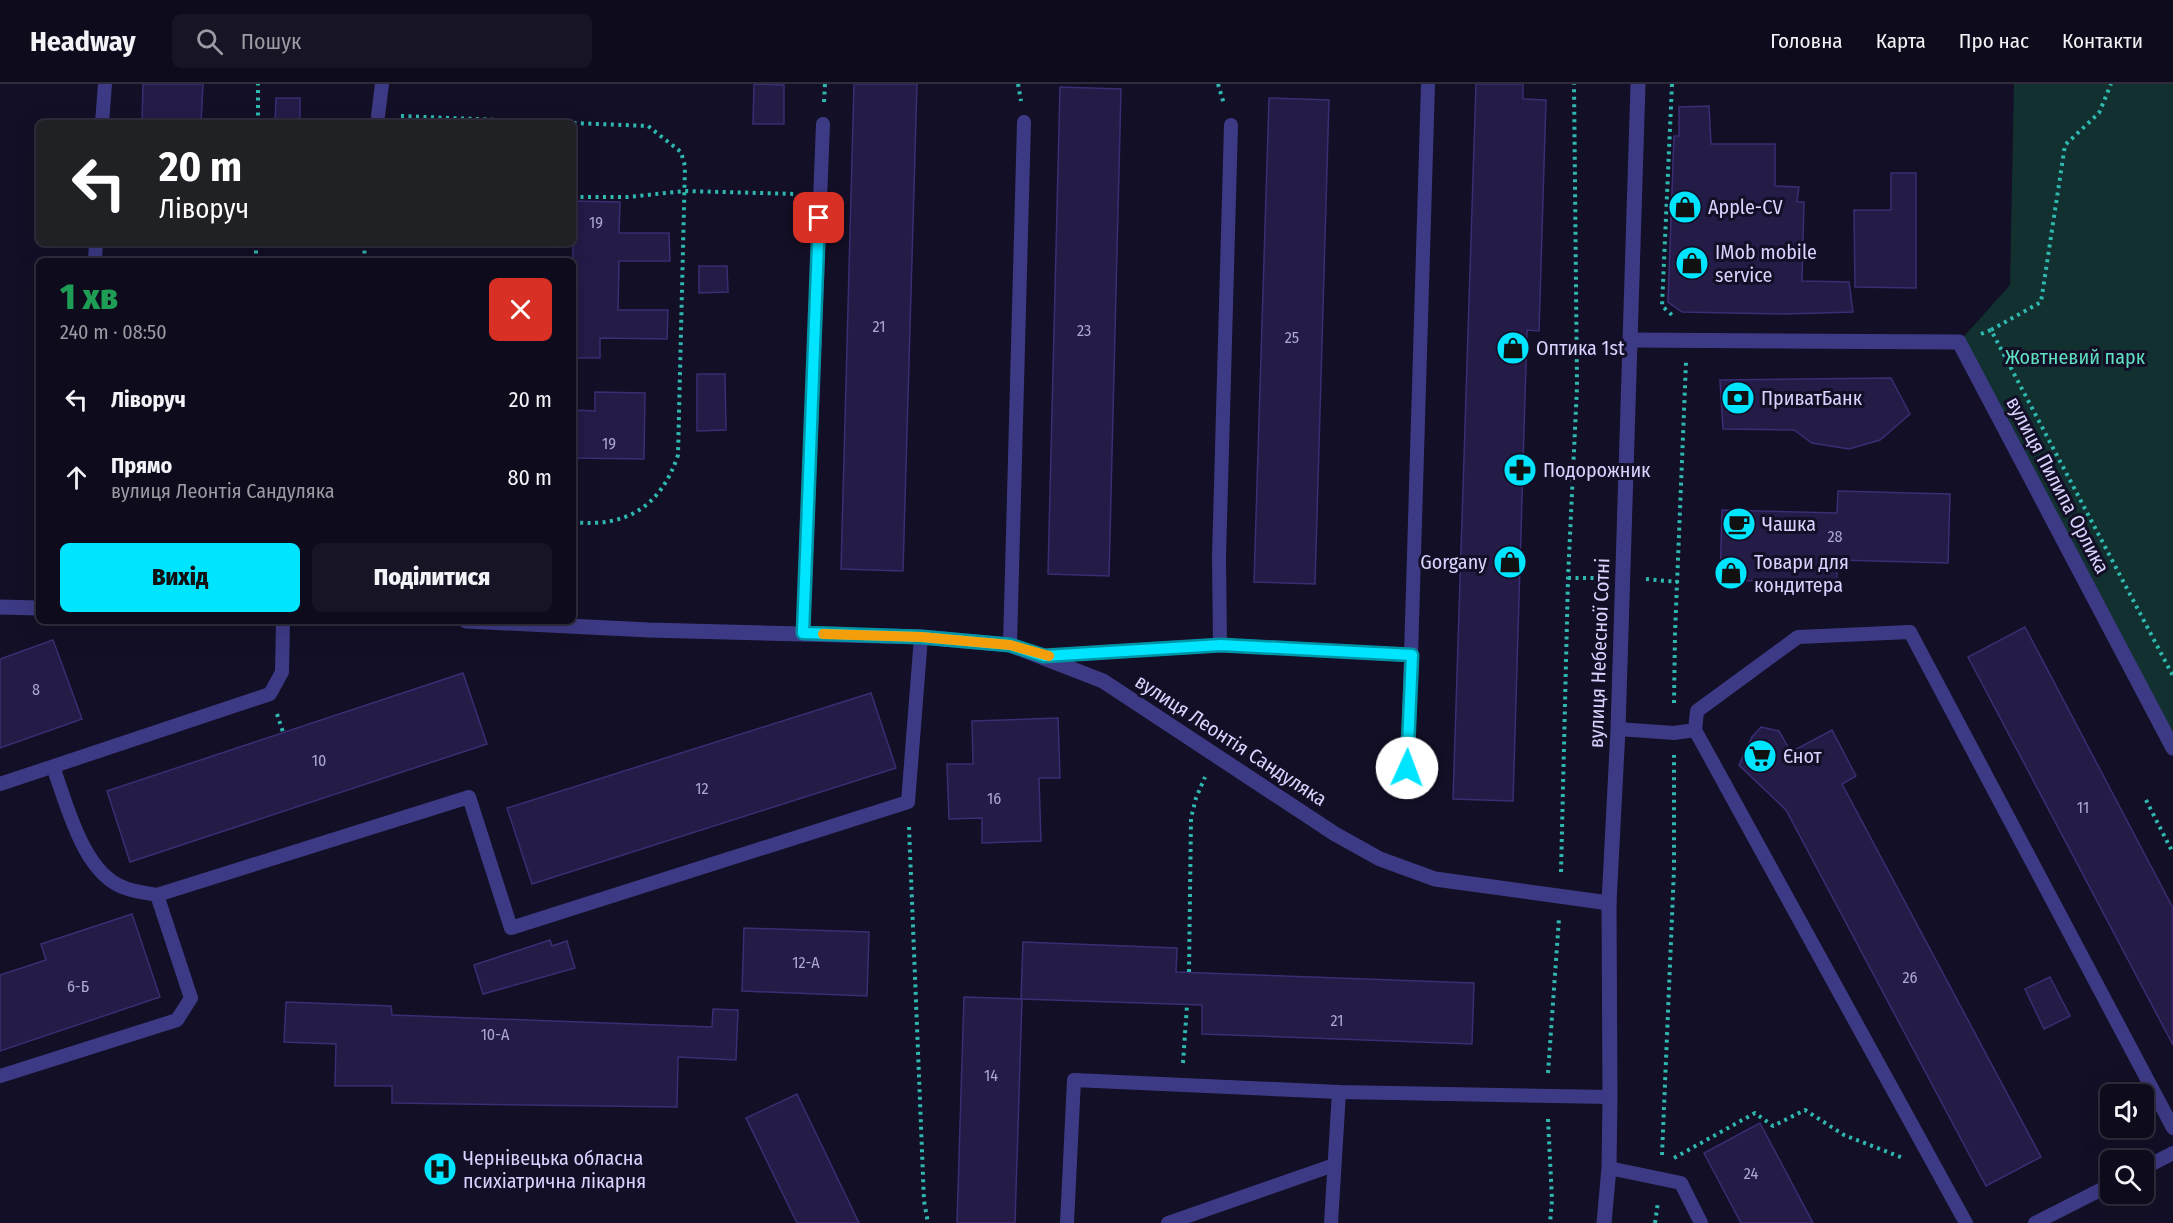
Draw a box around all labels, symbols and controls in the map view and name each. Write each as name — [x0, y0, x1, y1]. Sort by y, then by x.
search box — [172, 14, 592, 68]
text: Headway — [30, 25, 136, 58]
icon: search — [193, 25, 226, 58]
text: Пошук — [241, 28, 301, 55]
text: Головна — [1770, 28, 1843, 54]
text: Карта — [1876, 28, 1926, 54]
text: Про нас — [1959, 28, 2029, 54]
text: Контакти — [2062, 28, 2143, 54]
text: 20 m — [159, 142, 242, 192]
icon: left — [60, 144, 138, 222]
shop icon: Apple-CV — [1667, 189, 1703, 225]
pin — [793, 192, 844, 243]
text: Ліворуч — [159, 193, 249, 225]
place label: Apple-CV — [1708, 195, 1783, 219]
icon: arrive — [802, 201, 835, 234]
house number: 19 — [589, 213, 603, 232]
place label: IMob mobile service — [1715, 240, 1817, 287]
shop icon: IMob mobile service — [1674, 245, 1710, 281]
text: 1 хв — [60, 275, 118, 319]
button: close — [489, 278, 552, 341]
house number: 21 — [873, 317, 885, 336]
text: 240 m · 08:50 — [60, 320, 167, 344]
house number: 23 — [1077, 321, 1091, 340]
house number: 25 — [1285, 328, 1299, 347]
shop icon: Оптика 1st — [1495, 330, 1531, 366]
place label: Оптика 1st — [1536, 336, 1625, 360]
park label: Жовтневий парк — [2005, 345, 2146, 369]
bank icon: ПриватБанк — [1720, 380, 1756, 416]
icon: left — [60, 383, 93, 416]
text: Ліворуч — [111, 386, 186, 413]
text: 20 m — [509, 386, 552, 413]
place label: ПриватБанк — [1761, 386, 1863, 410]
street label: вулиця Пилипа Орлика — [2001, 393, 2115, 577]
house number: 19 — [602, 434, 616, 453]
text: Прямо — [111, 452, 172, 479]
pharmacy icon: Подорожник — [1502, 452, 1538, 488]
place label: Подорожник — [1543, 458, 1651, 482]
icon: ahead — [60, 461, 93, 494]
text: 80 m — [507, 464, 552, 491]
text: вулиця Леонтія Сандуляка — [111, 479, 335, 503]
cafe icon: Чашка — [1721, 506, 1757, 542]
place label: Чашка — [1762, 512, 1816, 536]
house number: 28 — [1827, 527, 1843, 546]
button: Вихід — [60, 543, 300, 612]
button: Поділитися — [312, 543, 552, 612]
shop icon: Gorgany — [1492, 544, 1528, 580]
place label: Gorgany — [1420, 550, 1487, 574]
place label: Товари для кондитера — [1754, 550, 1849, 597]
shop icon: Товари для кондитера — [1713, 555, 1749, 591]
street label: вулиця Небесної Сотні — [1584, 558, 1614, 748]
street label: вулиця Леонтія Сандуляка — [1131, 669, 1331, 811]
house number: 8 — [32, 680, 40, 699]
position arrow — [1375, 736, 1439, 800]
supermarket icon: Єнот — [1742, 738, 1778, 774]
place label: Єнот — [1783, 744, 1823, 768]
house number: 10 — [312, 751, 326, 770]
house number: 12 — [695, 779, 709, 798]
house number: 16 — [987, 789, 1001, 808]
house number: 11 — [2077, 798, 2089, 817]
house number: 12-А — [792, 953, 820, 972]
house number: 26 — [1903, 968, 1918, 987]
house number: 6-Б — [67, 977, 89, 996]
house number: 21 — [1331, 1011, 1343, 1030]
house number: 10-А — [481, 1025, 510, 1044]
house number: 14 — [984, 1066, 998, 1085]
map controls — [2100, 1084, 2154, 1204]
button: sound — [2100, 1084, 2154, 1138]
place label: Чернівецька обласна психіатрична лікарня — [463, 1146, 646, 1193]
button: search — [2100, 1150, 2154, 1204]
hospital icon: Чернівецька обласна психіатрична лікарня — [422, 1151, 458, 1187]
house number: 24 — [1744, 1164, 1758, 1183]

